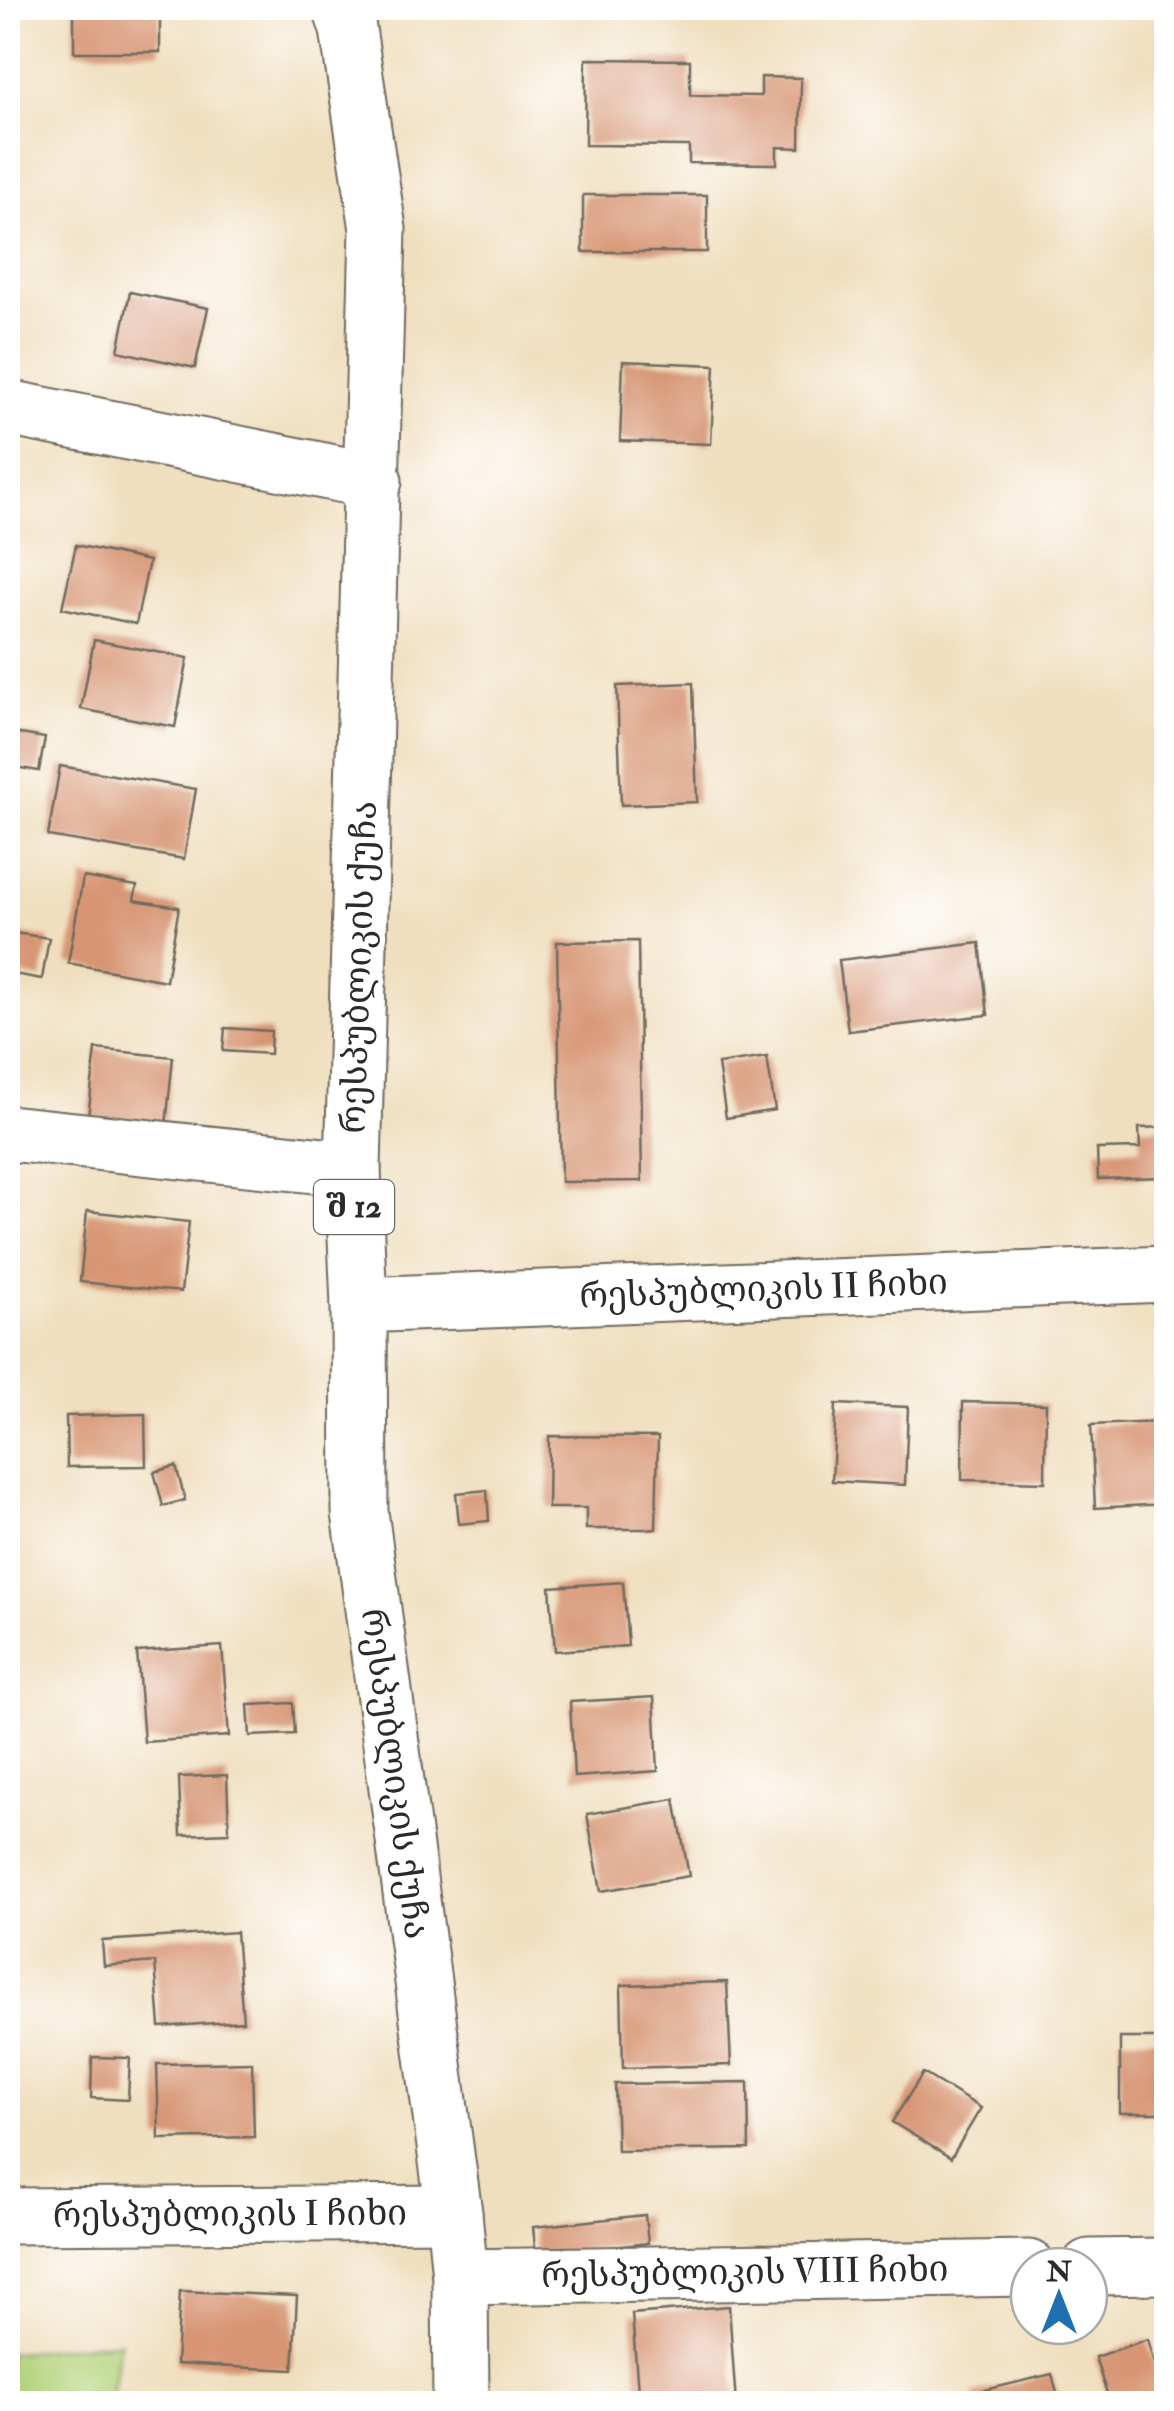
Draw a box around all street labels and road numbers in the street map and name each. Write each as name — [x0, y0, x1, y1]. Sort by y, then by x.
street label: რესპუბლიკის ქუჩა — [331, 800, 387, 1134]
road number: შ 12 — [314, 1180, 394, 1234]
street label: რესპუბლიკის II ჩიხი — [579, 1260, 949, 1319]
street label: რესპუბლიკის ქუჩა — [351, 1606, 439, 1942]
street label: რესპუბლიკის I ჩიხი — [53, 2191, 407, 2238]
street label: რესპუბლიკის VIII ჩიხი — [541, 2247, 949, 2298]

